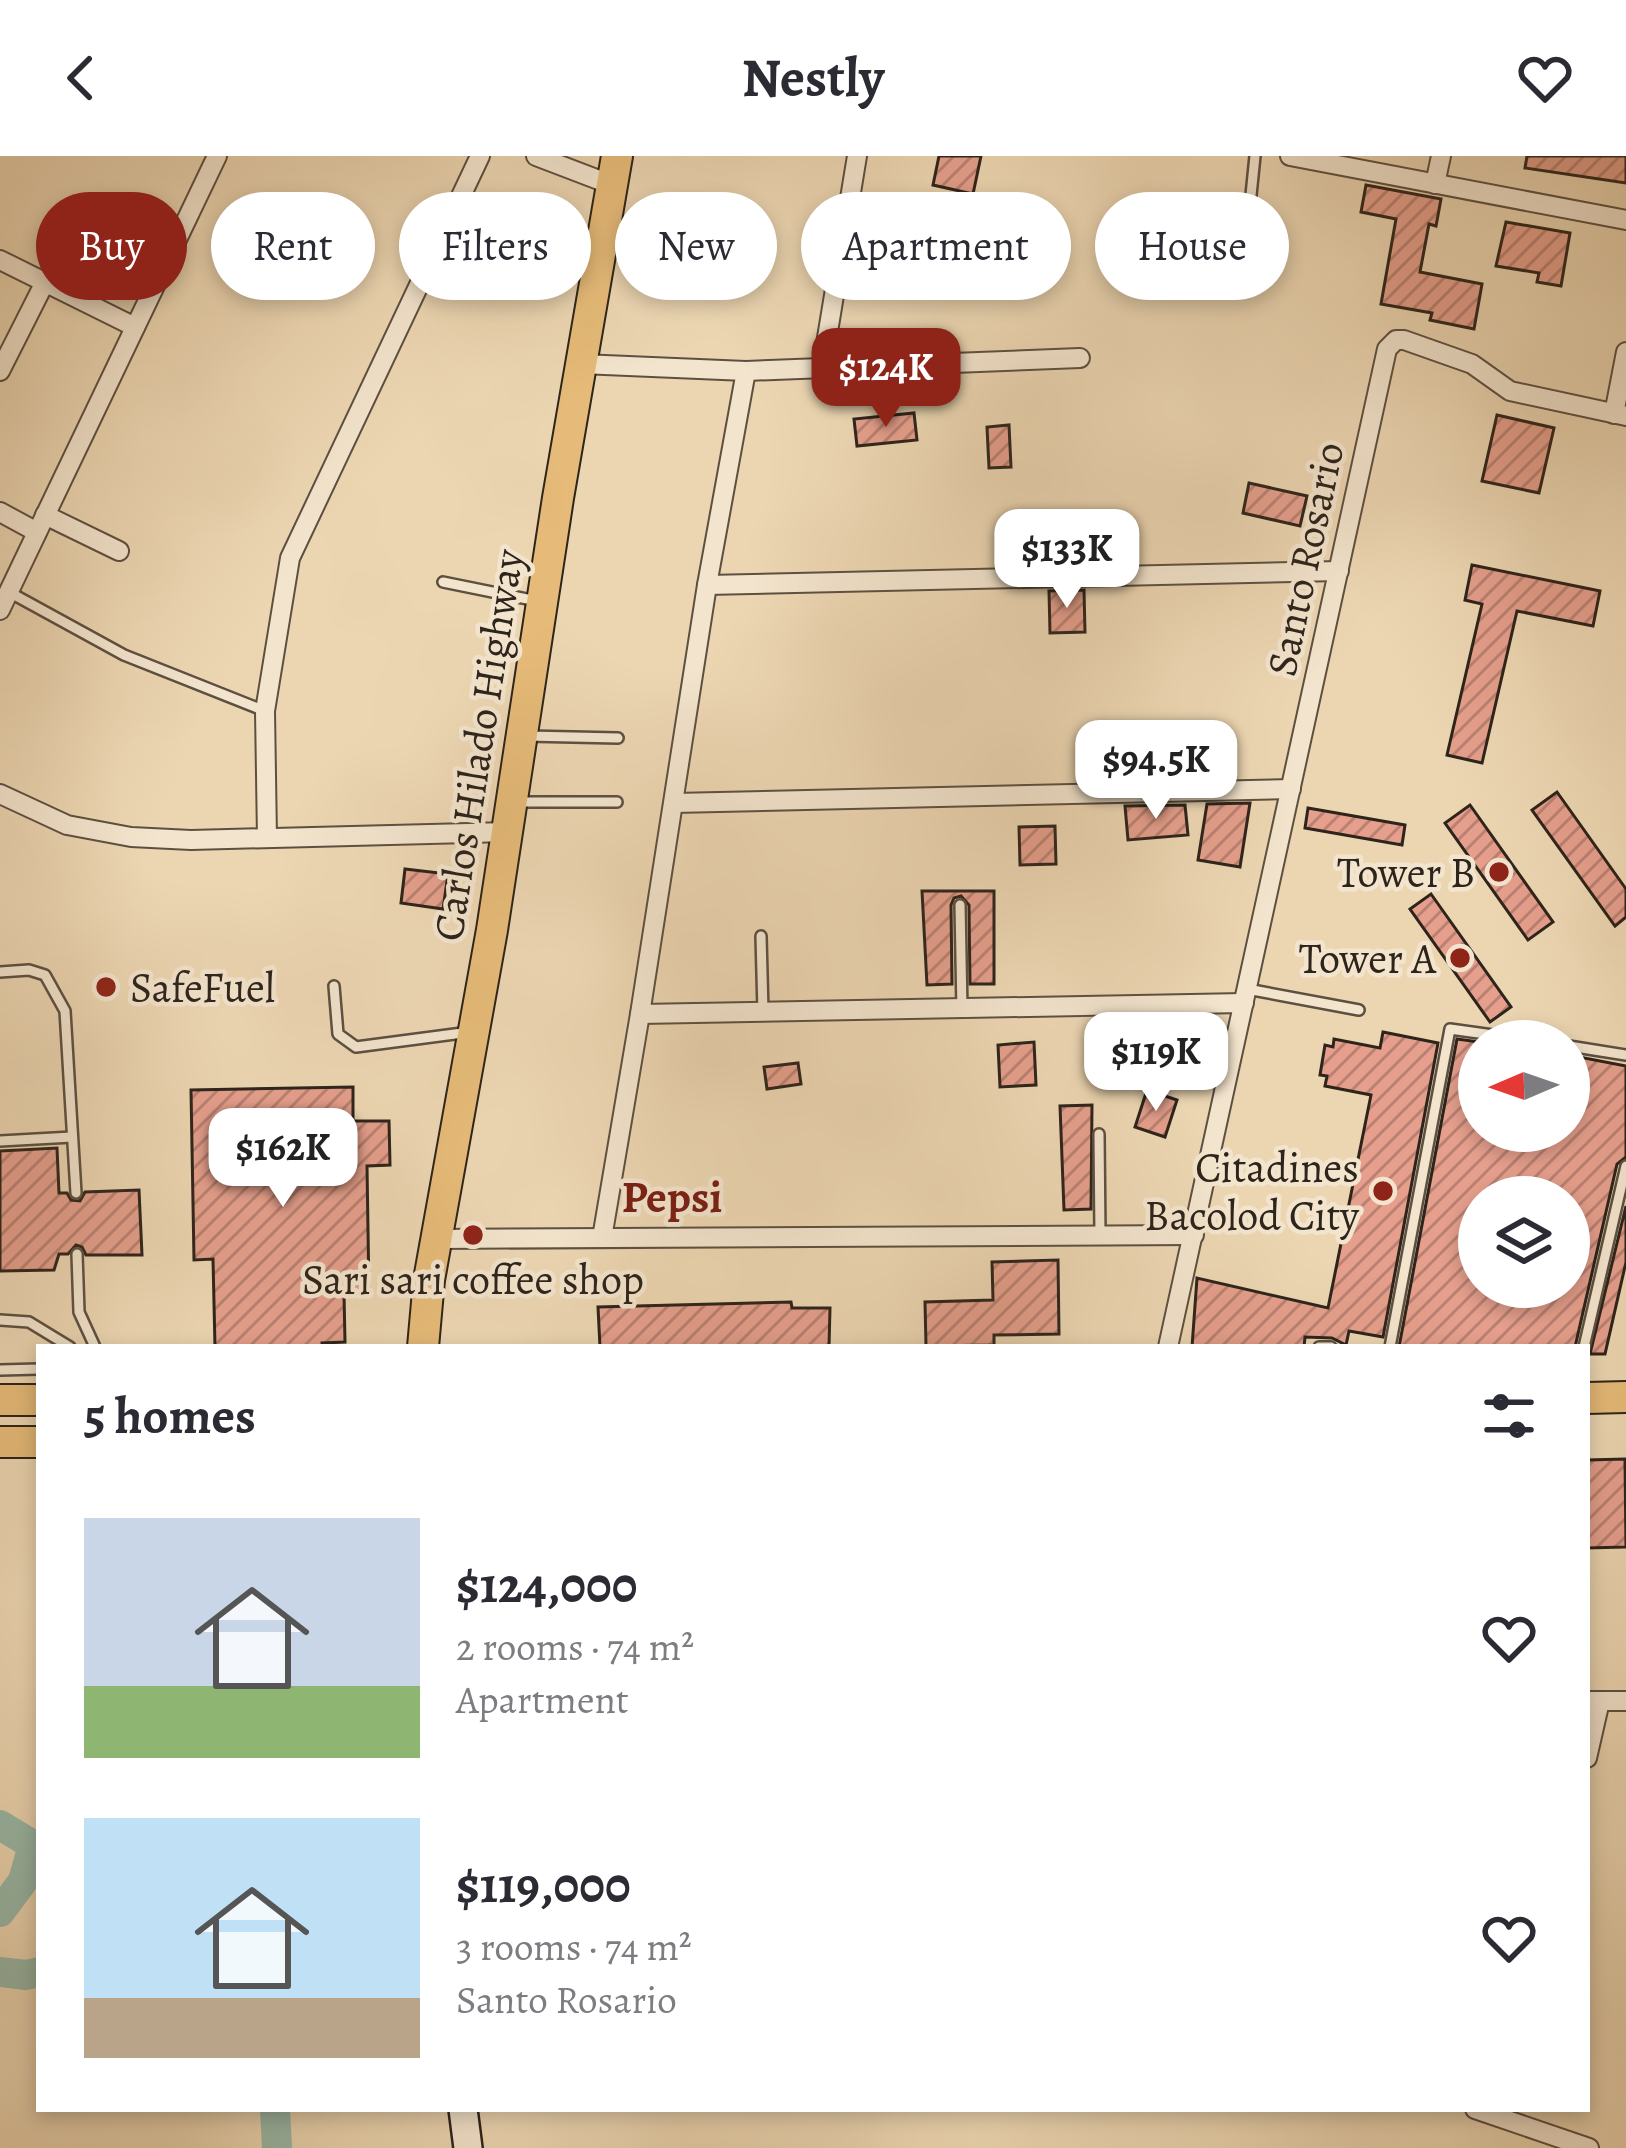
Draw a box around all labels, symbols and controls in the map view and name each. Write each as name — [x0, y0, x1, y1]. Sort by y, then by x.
text: Nestly — [742, 41, 884, 115]
icon: back — [48, 45, 114, 111]
icon: heart — [1512, 45, 1578, 111]
chip: Buy — [36, 192, 187, 300]
chip: Rent — [211, 192, 375, 300]
chip: Filters — [399, 192, 591, 300]
chip: New — [615, 192, 777, 300]
chip: Apartment — [801, 192, 1071, 300]
chip: House — [1095, 192, 1289, 300]
pin: $124K — [802, 328, 970, 430]
text: $124K — [839, 340, 933, 393]
street label: Santo Rosario — [1252, 437, 1358, 681]
pin: $133K — [983, 509, 1151, 611]
text: $133K — [1021, 521, 1113, 574]
street label: Carlos Hilado Highway — [419, 544, 537, 945]
pin: $94.5K — [1058, 720, 1254, 822]
text: $94.5K — [1102, 732, 1210, 785]
place label: Tower B — [1337, 844, 1475, 901]
marker: Tower B — [1486, 859, 1512, 885]
place label: Tower A — [1299, 930, 1436, 987]
marker: Tower A — [1447, 945, 1473, 971]
place label: SafeFuel — [130, 959, 275, 1016]
marker: SafeFuel — [93, 974, 119, 1000]
pin: $119K — [1072, 1012, 1240, 1114]
north arrow — [1458, 1020, 1590, 1152]
map controls — [1458, 1020, 1590, 1308]
text: $119K — [1111, 1024, 1201, 1077]
pin: $162K — [199, 1108, 367, 1210]
text: $162K — [236, 1120, 330, 1173]
place label: Citadines Bacolod City — [1144, 1139, 1360, 1244]
district label: Pepsi — [622, 1166, 722, 1228]
button: layers — [1458, 1176, 1590, 1308]
marker: Citadines Bacolod City — [1370, 1178, 1396, 1204]
marker: Sari sari coffee shop — [460, 1222, 486, 1248]
place label: Sari sari coffee shop — [302, 1251, 644, 1308]
text: 5 homes — [84, 1381, 256, 1451]
icon: filters — [1476, 1383, 1542, 1449]
text: $124,000 — [456, 1550, 637, 1620]
icon: home — [180, 1566, 324, 1710]
icon: heart — [1476, 1605, 1542, 1671]
text: 2 rooms · 74 m² — [456, 1620, 694, 1673]
text: Apartment — [456, 1673, 629, 1726]
text: $119,000 — [456, 1850, 631, 1920]
icon: home — [180, 1866, 324, 2010]
icon: heart — [1476, 1905, 1542, 1971]
text: 3 rooms · 74 m² — [456, 1920, 692, 1973]
text: Santo Rosario — [456, 1973, 677, 2026]

